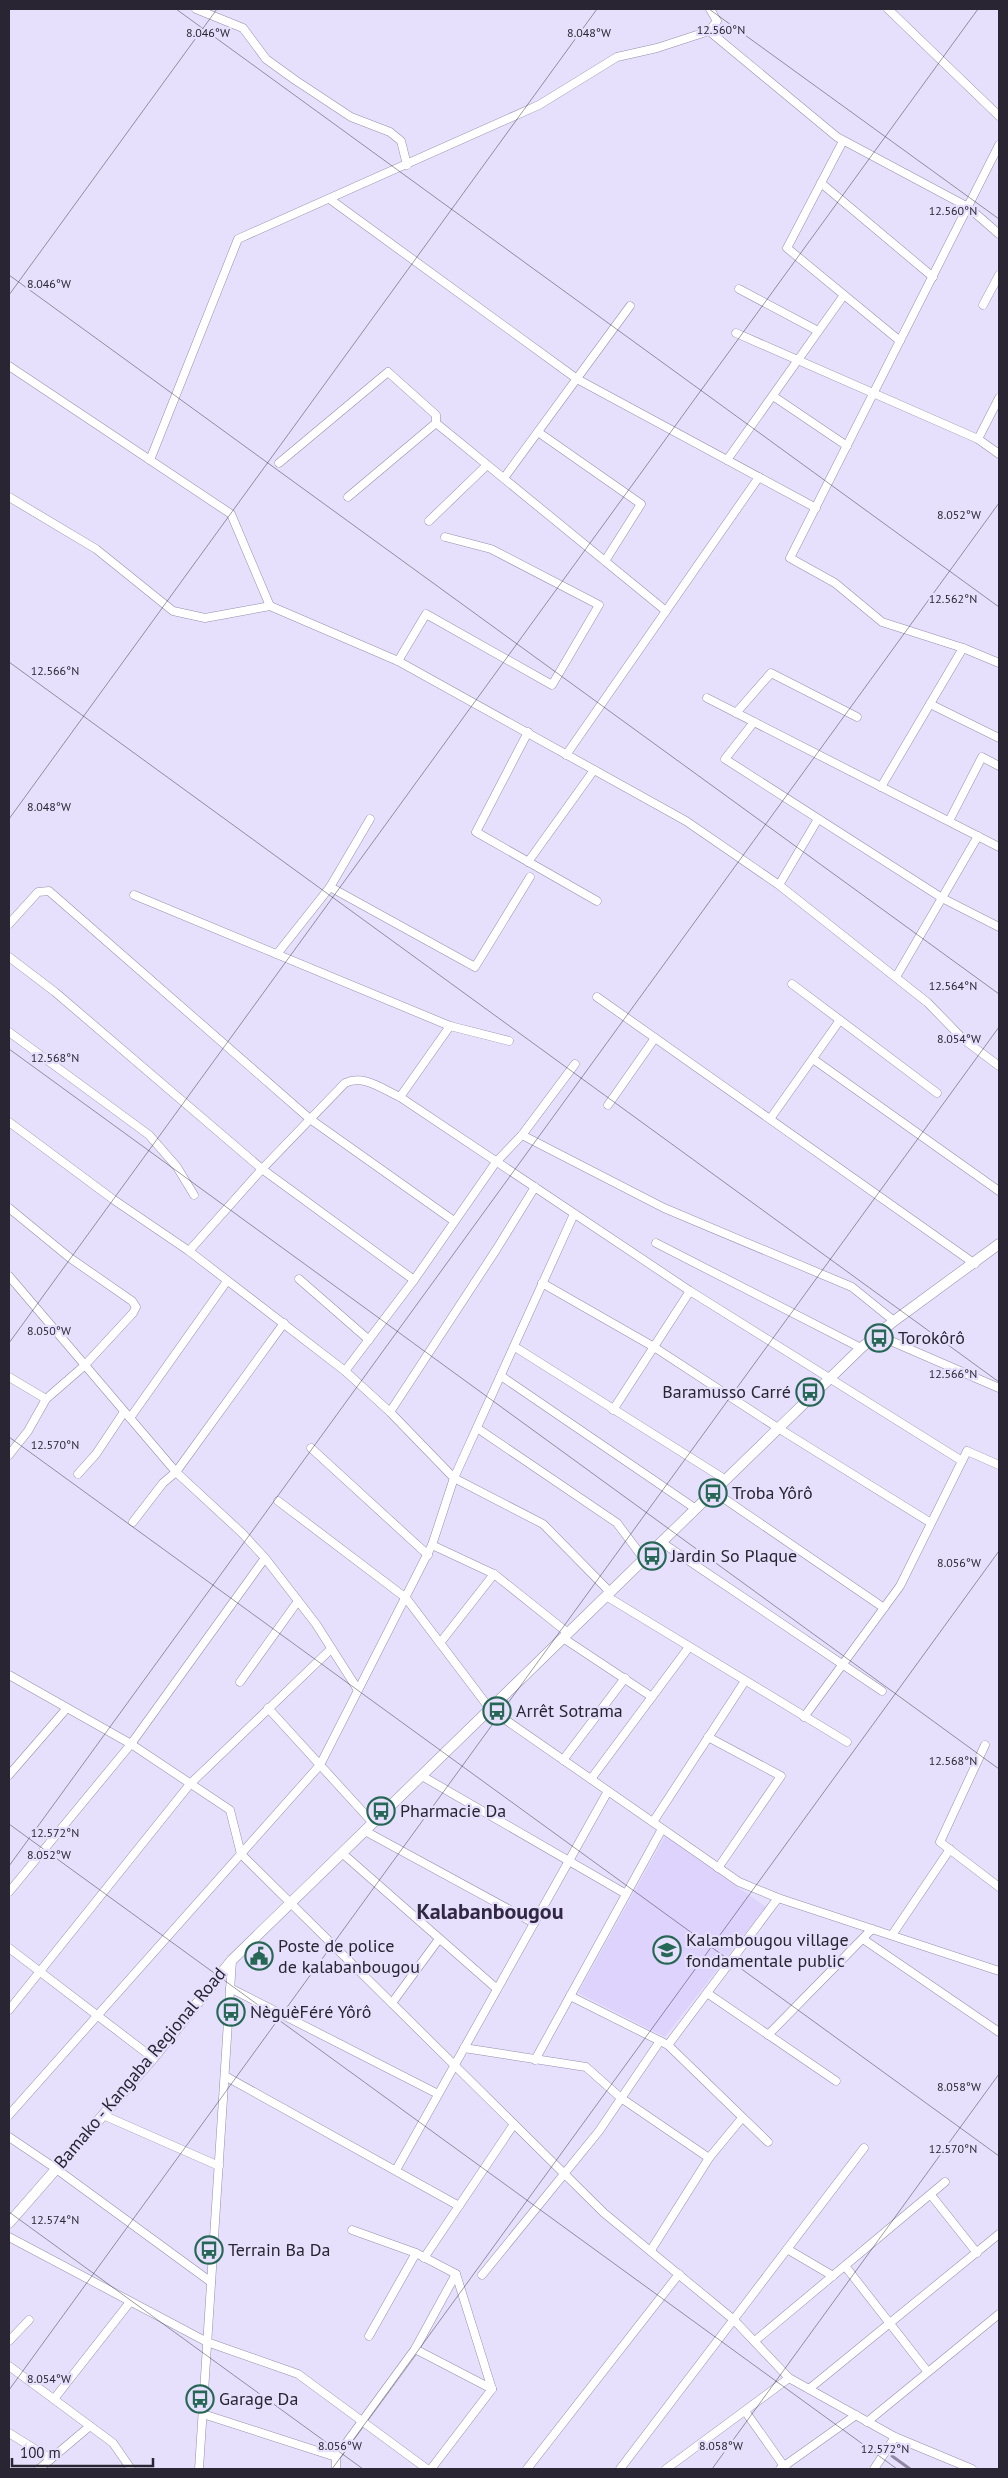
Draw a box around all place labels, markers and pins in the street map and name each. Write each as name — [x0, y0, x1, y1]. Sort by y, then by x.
bus stop icon: Torokôrô — [864, 1323, 894, 1353]
place label: Torokôrô — [898, 1326, 965, 1349]
bus stop icon: Baramusso Carré — [795, 1377, 825, 1407]
place label: Baramusso Carré — [662, 1380, 791, 1403]
bus stop icon: Troba Yôrô — [698, 1478, 728, 1508]
place label: Troba Yôrô — [732, 1481, 813, 1504]
bus stop icon: Jardin So Plaque — [637, 1541, 667, 1571]
place label: Jardin So Plaque — [670, 1544, 797, 1567]
bus stop icon: Arrêt Sotrama — [482, 1696, 512, 1726]
place label: Arrêt Sotrama — [516, 1699, 623, 1722]
bus stop icon: Pharmacie Da — [366, 1796, 396, 1826]
place label: Pharmacie Da — [400, 1799, 506, 1822]
place label: Kalambougou village fondamentale public — [686, 1928, 849, 1972]
place label: Poste de police de kalabanbougou — [278, 1934, 420, 1978]
school or university icon: Kalambougou village fondamentale public — [652, 1935, 682, 1965]
public building icon: Poste de police de kalabanbougou — [244, 1941, 274, 1971]
bus stop icon: NèguèFéré Yôrô — [216, 1997, 246, 2027]
place label: NèguèFéré Yôrô — [250, 2000, 371, 2023]
bus stop icon: Terrain Ba Da — [194, 2235, 224, 2265]
place label: Terrain Ba Da — [228, 2238, 330, 2261]
bus stop icon: Garage Da — [185, 2384, 215, 2414]
place label: Garage Da — [219, 2387, 298, 2410]

